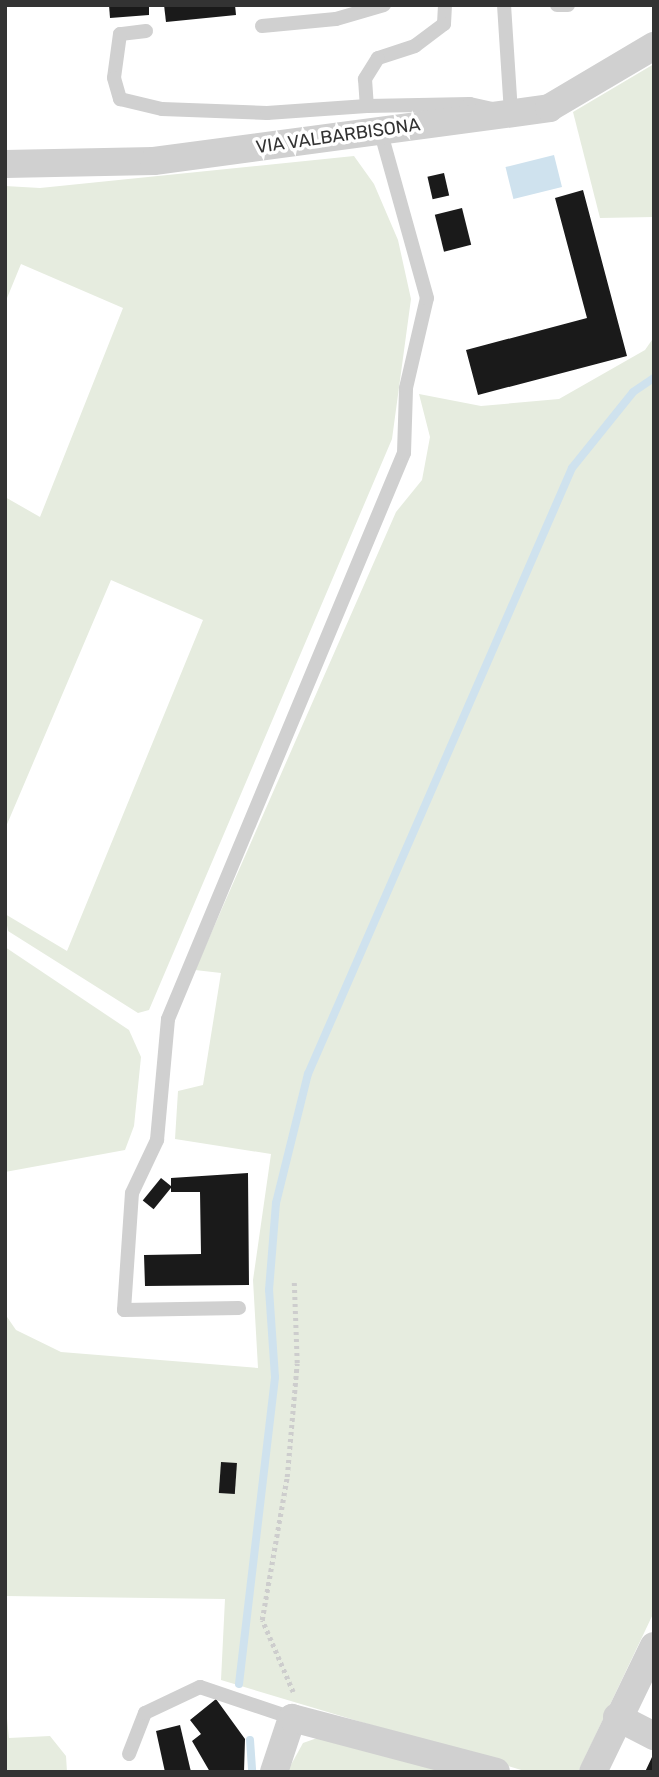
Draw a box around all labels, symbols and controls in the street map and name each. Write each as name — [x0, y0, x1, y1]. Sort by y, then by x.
street label: VIA VALBARBISONA — [254, 114, 422, 158]

